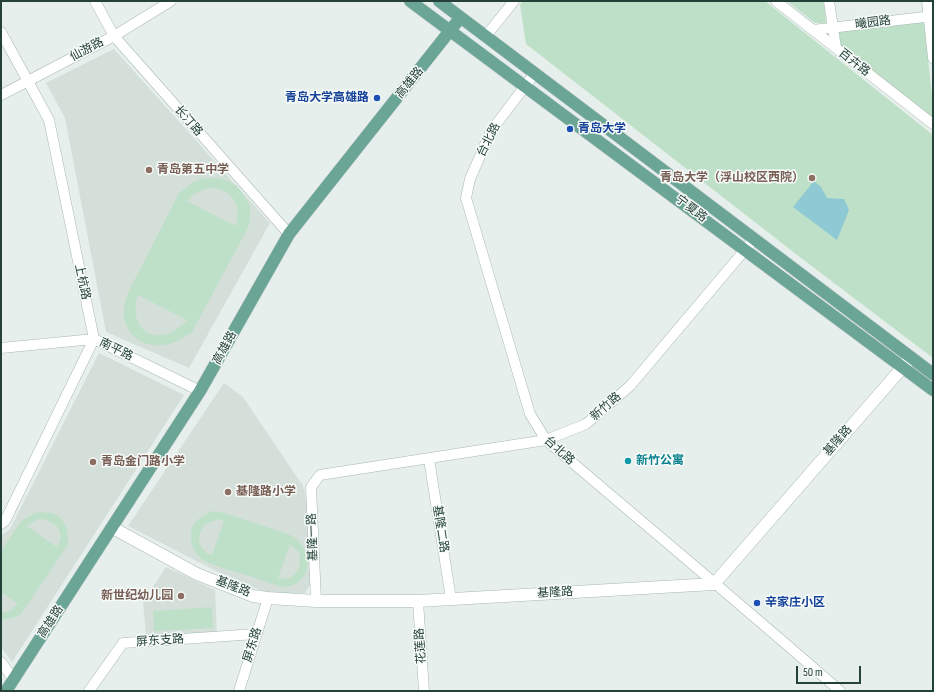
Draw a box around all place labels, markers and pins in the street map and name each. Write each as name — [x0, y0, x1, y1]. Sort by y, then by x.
place label: 青岛大学高雄路 — [285, 91, 369, 105]
marker: 青岛大学高雄路 — [372, 93, 382, 103]
place label: 青岛大学 — [578, 122, 626, 136]
marker: 青岛大学 — [565, 124, 575, 134]
place label: 青岛第五中学 — [157, 163, 229, 177]
marker: 青岛第五中学 — [144, 165, 154, 175]
place label: 青岛大学（浮山校区西院） — [660, 171, 804, 185]
marker: 青岛大学（浮山校区西院） — [807, 173, 817, 183]
place label: 新竹公寓 — [636, 454, 684, 468]
place label: 青岛金门路小学 — [101, 455, 185, 469]
marker: 新竹公寓 — [623, 456, 633, 466]
marker: 青岛金门路小学 — [88, 457, 98, 467]
place label: 基隆路小学 — [236, 485, 296, 499]
marker: 基隆路小学 — [223, 487, 233, 497]
place label: 新世纪幼儿园 — [101, 589, 173, 603]
marker: 新世纪幼儿园 — [176, 591, 186, 601]
place label: 辛家庄小区 — [765, 596, 825, 610]
marker: 辛家庄小区 — [752, 598, 762, 608]

